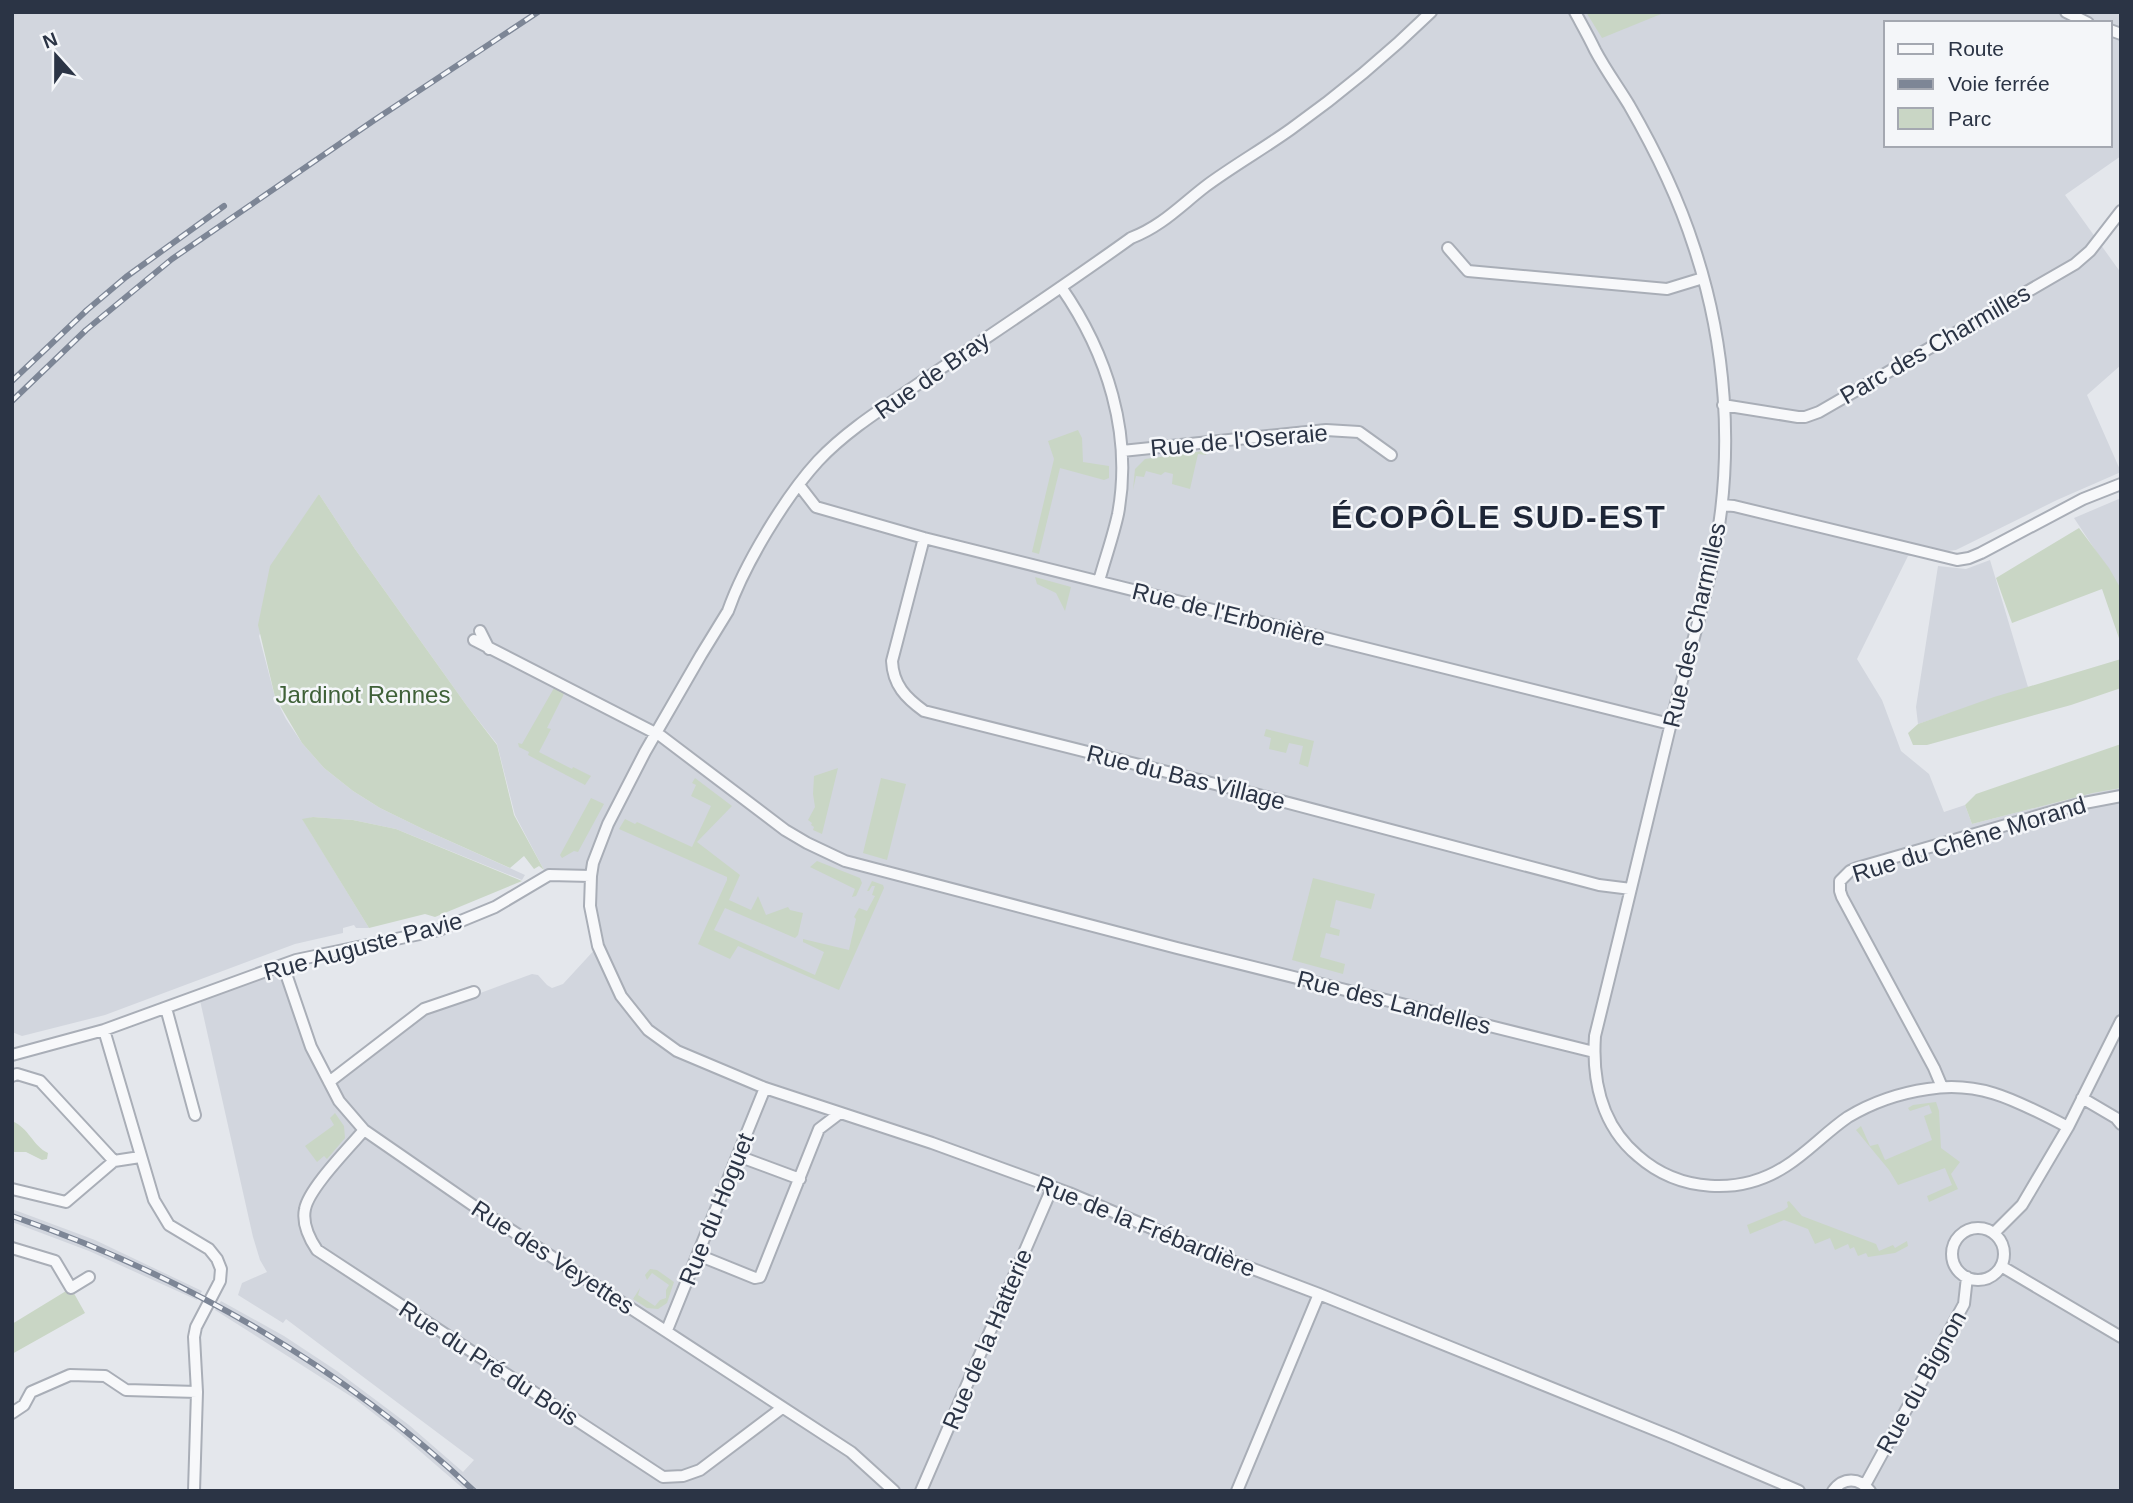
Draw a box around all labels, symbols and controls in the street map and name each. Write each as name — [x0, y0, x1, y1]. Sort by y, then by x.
north arrow — [21, 21, 91, 91]
legend — [1884, 21, 2112, 147]
text: N — [40, 28, 60, 53]
text: Route — [1948, 37, 2004, 60]
text: Voie ferrée — [1948, 72, 2050, 95]
text: Parc — [1948, 107, 1991, 130]
street label: Parc des Charmilles — [1835, 279, 2035, 409]
street label: Rue de Bray — [870, 326, 994, 424]
street label: Rue de l'Oseraie — [1149, 419, 1329, 461]
district label: ÉCOPÔLE SUD-EST — [1331, 499, 1667, 535]
street label: Rue des Charmilles — [1657, 520, 1731, 730]
street label: Rue de l'Erbonière — [1130, 577, 1328, 651]
park label: Jardinot Rennes — [276, 681, 450, 708]
street label: Rue du Bas Village — [1084, 739, 1288, 815]
street label: Rue du Chêne Morand — [1849, 791, 2089, 887]
street label: Rue Auguste Pavie — [261, 907, 465, 985]
street label: Rue des Landelles — [1294, 965, 1494, 1039]
street label: Rue du Hoguet — [673, 1129, 759, 1289]
street label: Rue de la Frébardière — [1033, 1170, 1259, 1282]
street label: Rue des Veyettes — [467, 1194, 639, 1320]
street label: Rue de la Hatterie — [937, 1245, 1037, 1433]
street label: Rue du Pré du Bois — [394, 1295, 584, 1431]
street label: Rue du Bignon — [1871, 1306, 1971, 1458]

